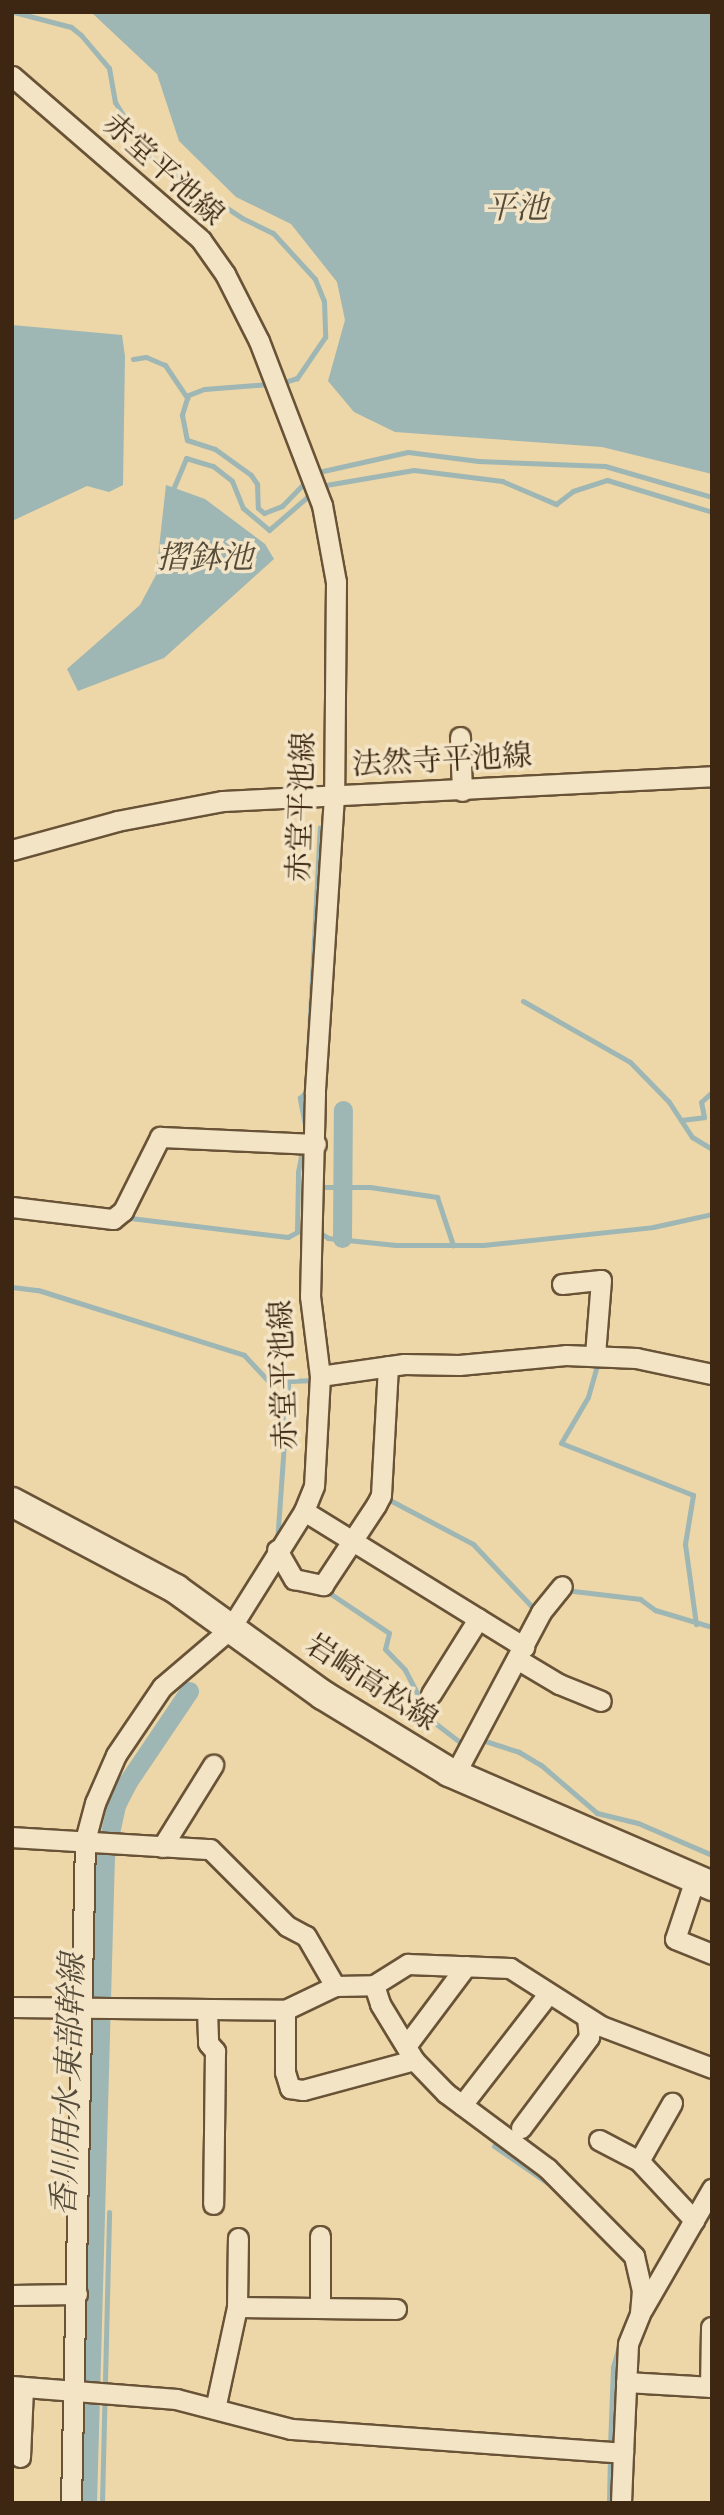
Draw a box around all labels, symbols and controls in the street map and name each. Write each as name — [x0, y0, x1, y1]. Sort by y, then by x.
street label: 赤堂平池線 — [95, 106, 231, 234]
water label: 平池 — [484, 189, 548, 227]
water label: 摺鉢池 — [157, 539, 253, 577]
street label: 赤堂平池線 — [281, 731, 323, 883]
street label: 法然寺平池線 — [351, 738, 533, 784]
street label: 赤堂平池線 — [263, 1299, 305, 1451]
street label: 岩崎高松線 — [298, 1627, 444, 1739]
water label: 香川用水 東部幹線 — [45, 1953, 93, 2217]

